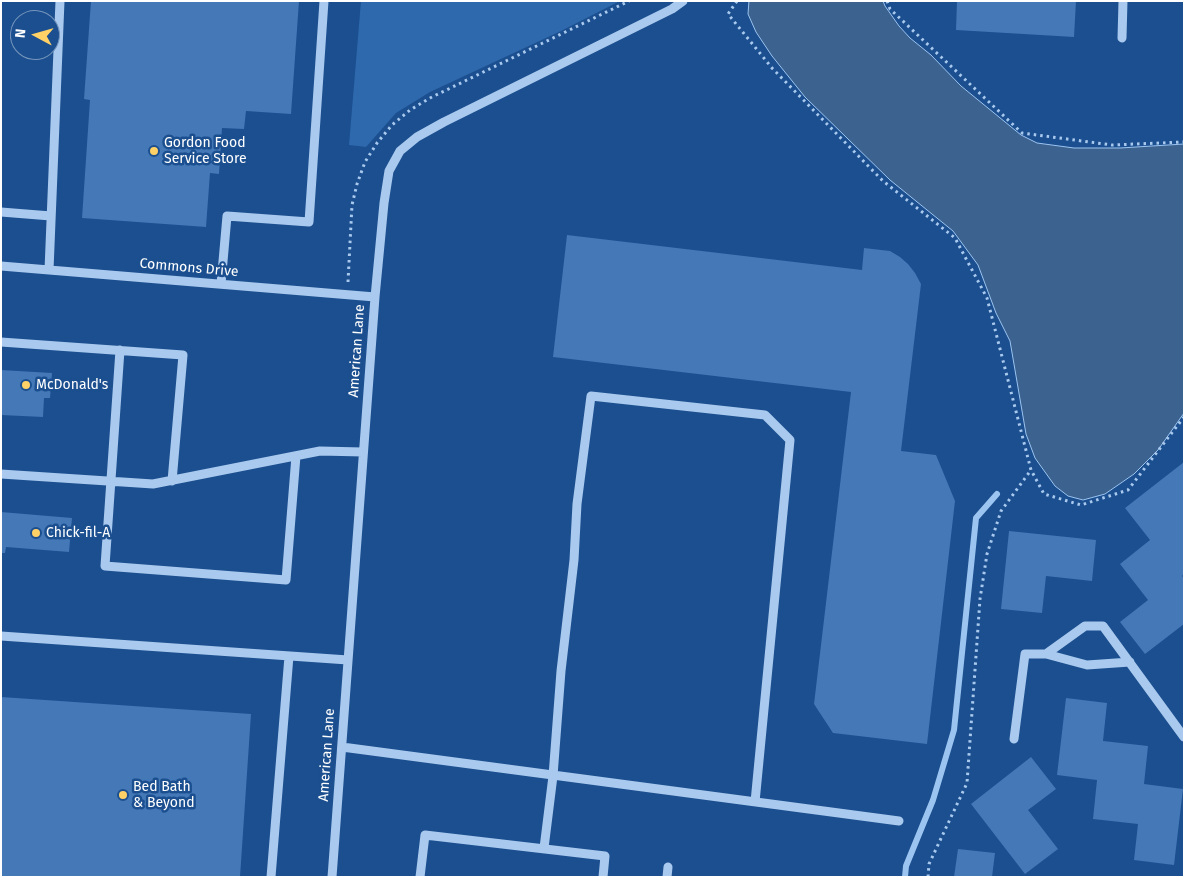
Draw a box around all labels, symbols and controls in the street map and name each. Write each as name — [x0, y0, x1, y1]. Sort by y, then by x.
north arrow — [10, 10, 60, 60]
text: N — [12, 28, 30, 39]
place label: Gordon Food Service Store — [164, 135, 247, 168]
marker: Gordon Food Service Store — [148, 145, 160, 157]
street label: Commons Drive — [139, 255, 239, 281]
street label: American Lane — [345, 304, 369, 398]
place label: McDonald's — [36, 377, 108, 393]
marker: McDonald's — [20, 379, 32, 391]
place label: Chick-fil-A — [46, 525, 110, 541]
marker: Chick-fil-A — [30, 527, 42, 539]
street label: American Lane — [315, 708, 339, 802]
place label: Bed Bath & Beyond — [133, 779, 195, 812]
marker: Bed Bath & Beyond — [117, 789, 129, 801]

